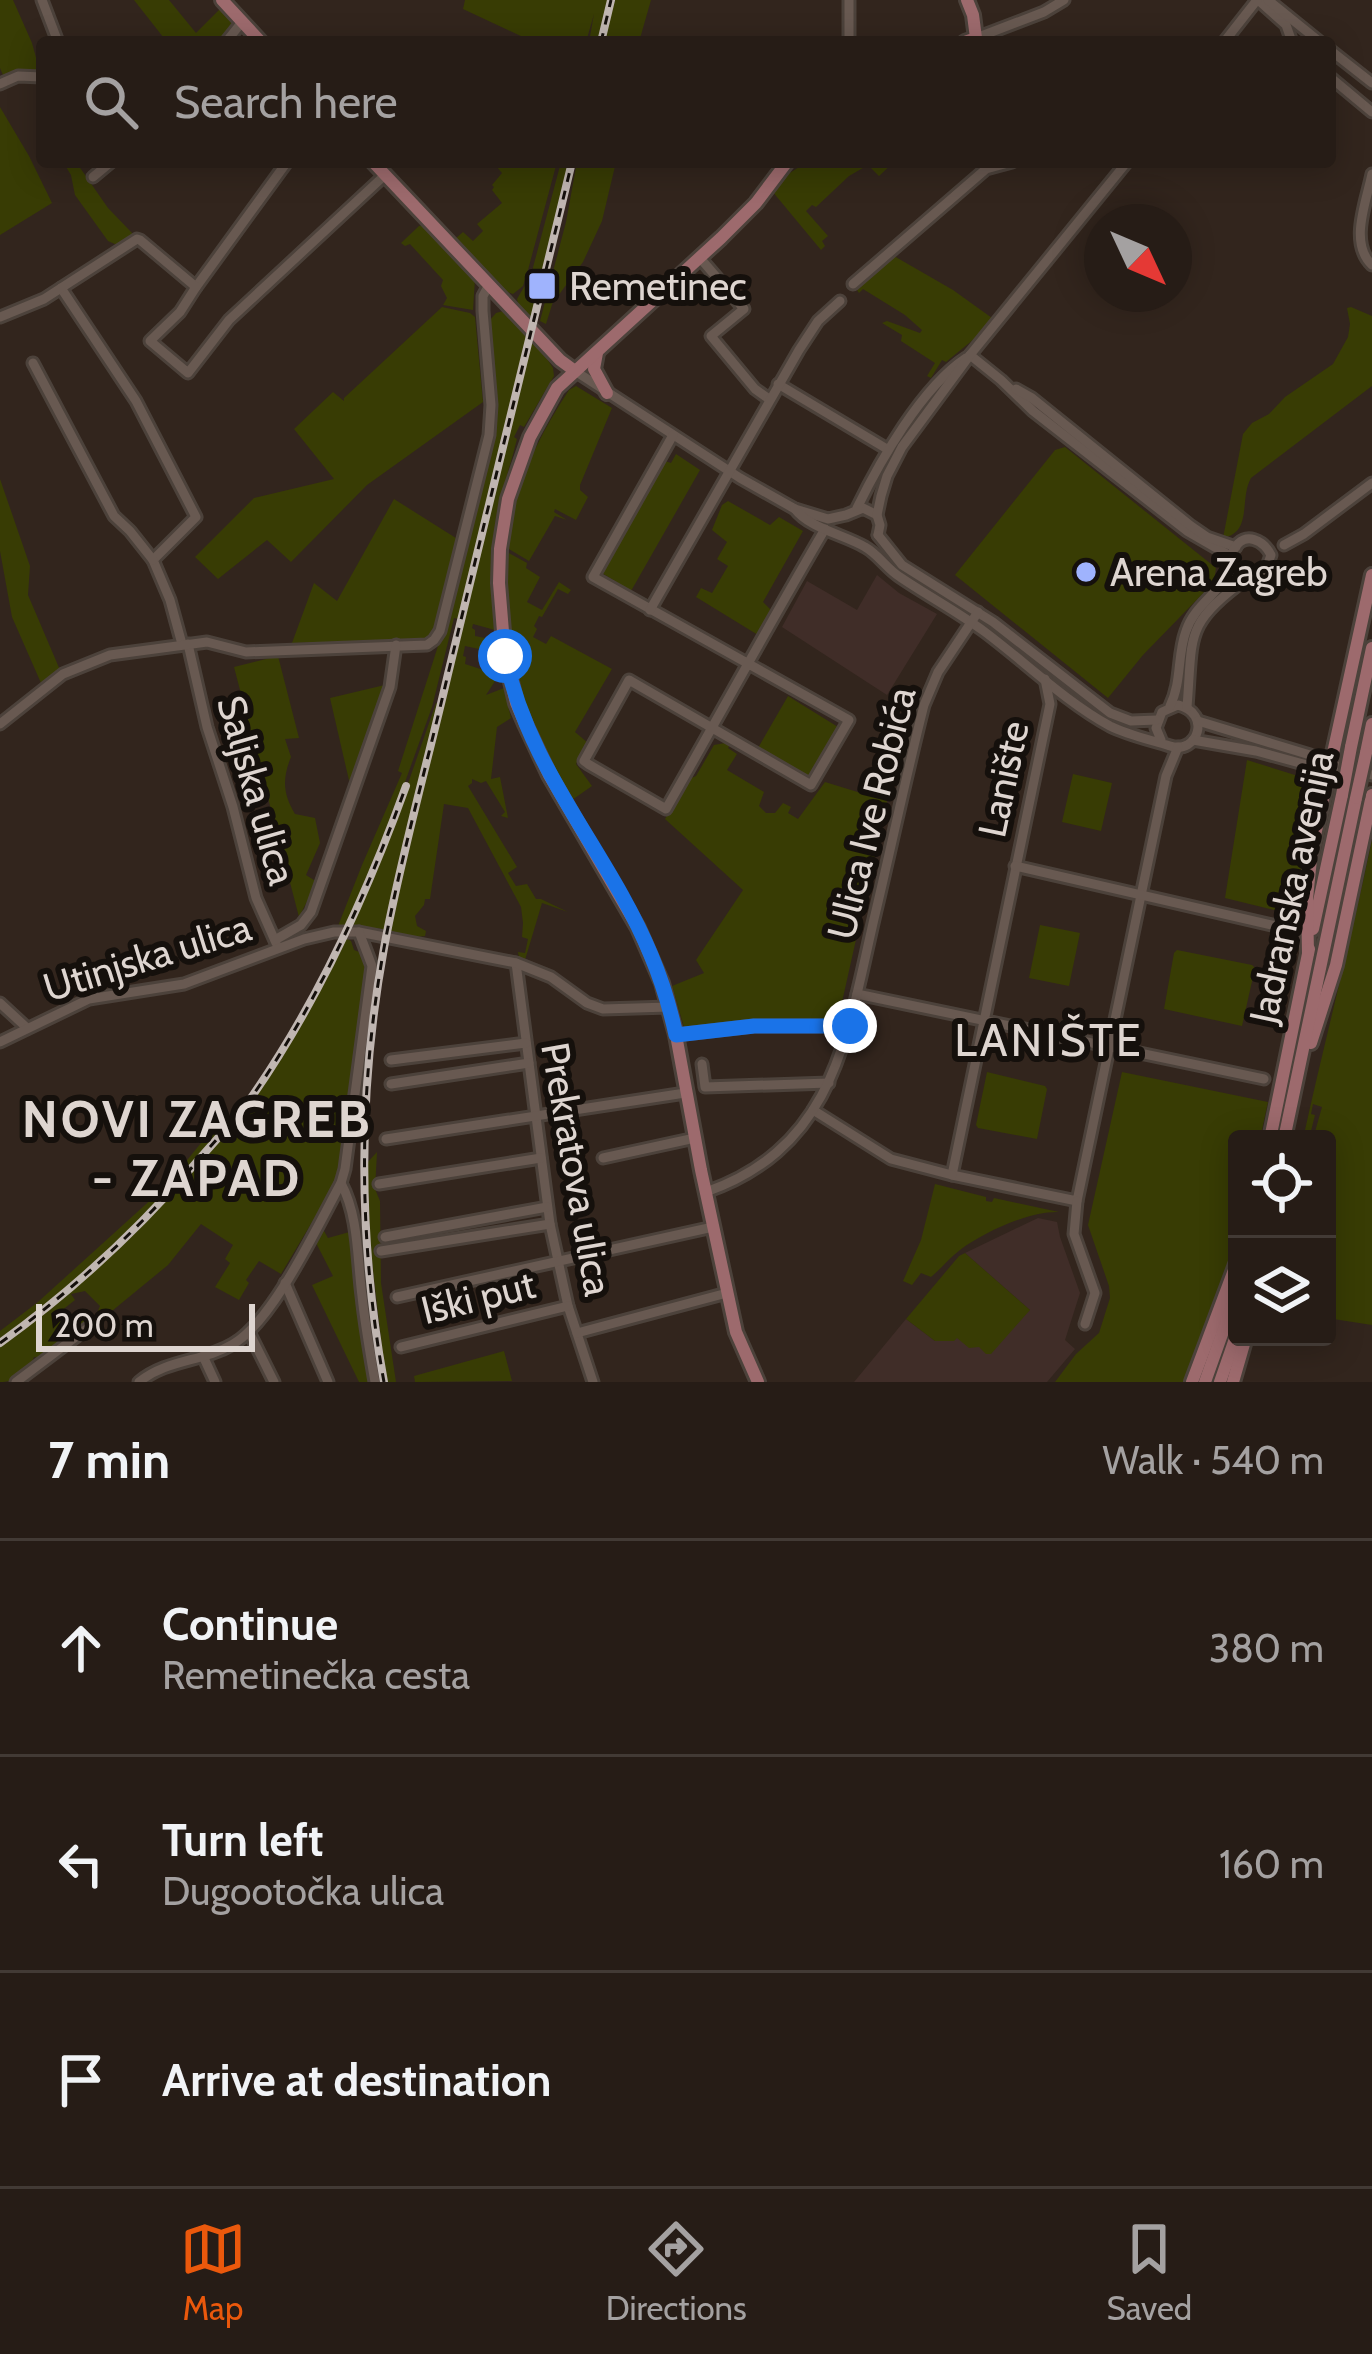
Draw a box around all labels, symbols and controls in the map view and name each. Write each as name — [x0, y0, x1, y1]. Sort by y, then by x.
search box — [36, 36, 1336, 168]
icon: search — [78, 69, 144, 135]
text: Search here — [174, 75, 398, 129]
north arrow — [1084, 204, 1192, 312]
place label: Remetinec — [569, 262, 747, 310]
marker: Remetinec — [526, 270, 558, 302]
place label: Arena Zagreb — [1110, 548, 1328, 596]
marker: Arena Zagreb — [1073, 559, 1099, 585]
route start — [478, 629, 532, 683]
street label: Ulica Ive Robića — [816, 682, 926, 944]
street label: Saljska ulica — [207, 690, 307, 890]
street label: Lanište — [967, 717, 1039, 841]
street label: Jadranska avenija — [1238, 746, 1343, 1029]
street label: Utinjska ulica — [37, 903, 257, 1011]
route end — [823, 999, 877, 1053]
district label: LANIŠTE — [954, 1013, 1144, 1067]
street label: Prekratova ulica — [531, 1039, 623, 1300]
district label: NOVI ZAGREB - ZAPAD — [22, 1088, 372, 1209]
map controls — [1228, 1130, 1336, 1346]
button: locate — [1228, 1130, 1336, 1238]
button: layers — [1228, 1238, 1336, 1346]
street label: Iški put — [416, 1260, 540, 1334]
scale bar — [36, 1298, 255, 1351]
text: 200 m — [54, 1305, 154, 1345]
text: 7 min — [48, 1429, 170, 1491]
text: Walk · 540 m — [1103, 1436, 1324, 1484]
text: Continue — [162, 1597, 338, 1651]
icon: ahead — [48, 1615, 114, 1681]
text: 380 m — [1209, 1624, 1324, 1672]
text: Remetinečka cesta — [162, 1651, 470, 1699]
text: Turn left — [162, 1813, 324, 1867]
icon: left — [48, 1831, 114, 1897]
text: 160 m — [1219, 1840, 1324, 1888]
text: Dugootočka ulica — [162, 1867, 444, 1915]
icon: arrive — [48, 2047, 114, 2113]
text: Arrive at destination — [162, 2053, 551, 2107]
tab: Map — [180, 2216, 246, 2328]
tab: Directions — [606, 2216, 747, 2328]
tab: Saved — [1106, 2216, 1192, 2328]

